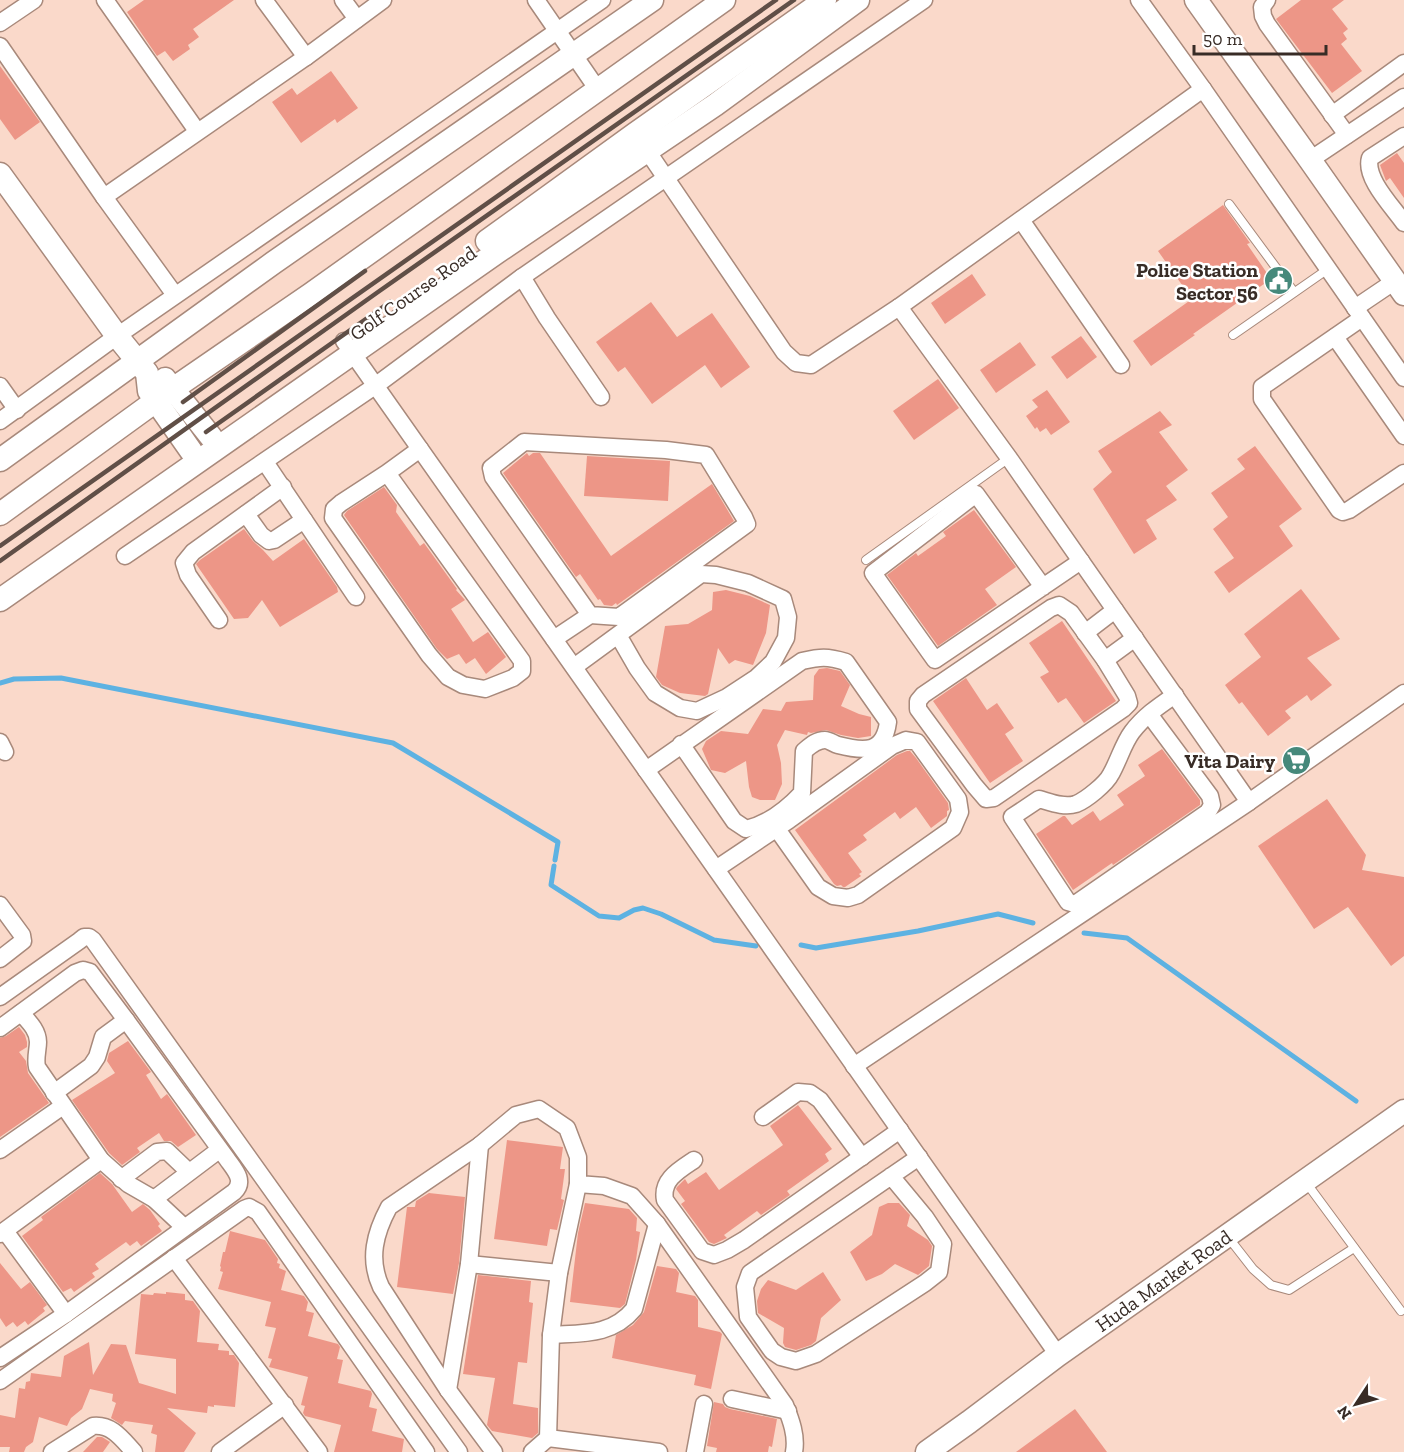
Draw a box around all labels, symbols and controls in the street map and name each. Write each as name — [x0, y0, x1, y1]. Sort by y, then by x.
scale bar — [1194, 18, 1326, 56]
text: 50 m — [1203, 28, 1243, 50]
street label: Golf Course Road — [345, 240, 481, 346]
place label: Police Station Sector 56 — [1136, 258, 1258, 305]
public building icon: Police Station Sector 56 — [1263, 265, 1295, 297]
supermarket icon: Vita Dairy — [1280, 745, 1312, 777]
place label: Vita Dairy — [1185, 749, 1275, 773]
street label: Huda Market Road — [1091, 1224, 1236, 1337]
north arrow — [1326, 1374, 1386, 1434]
text: N — [1333, 1402, 1356, 1423]

